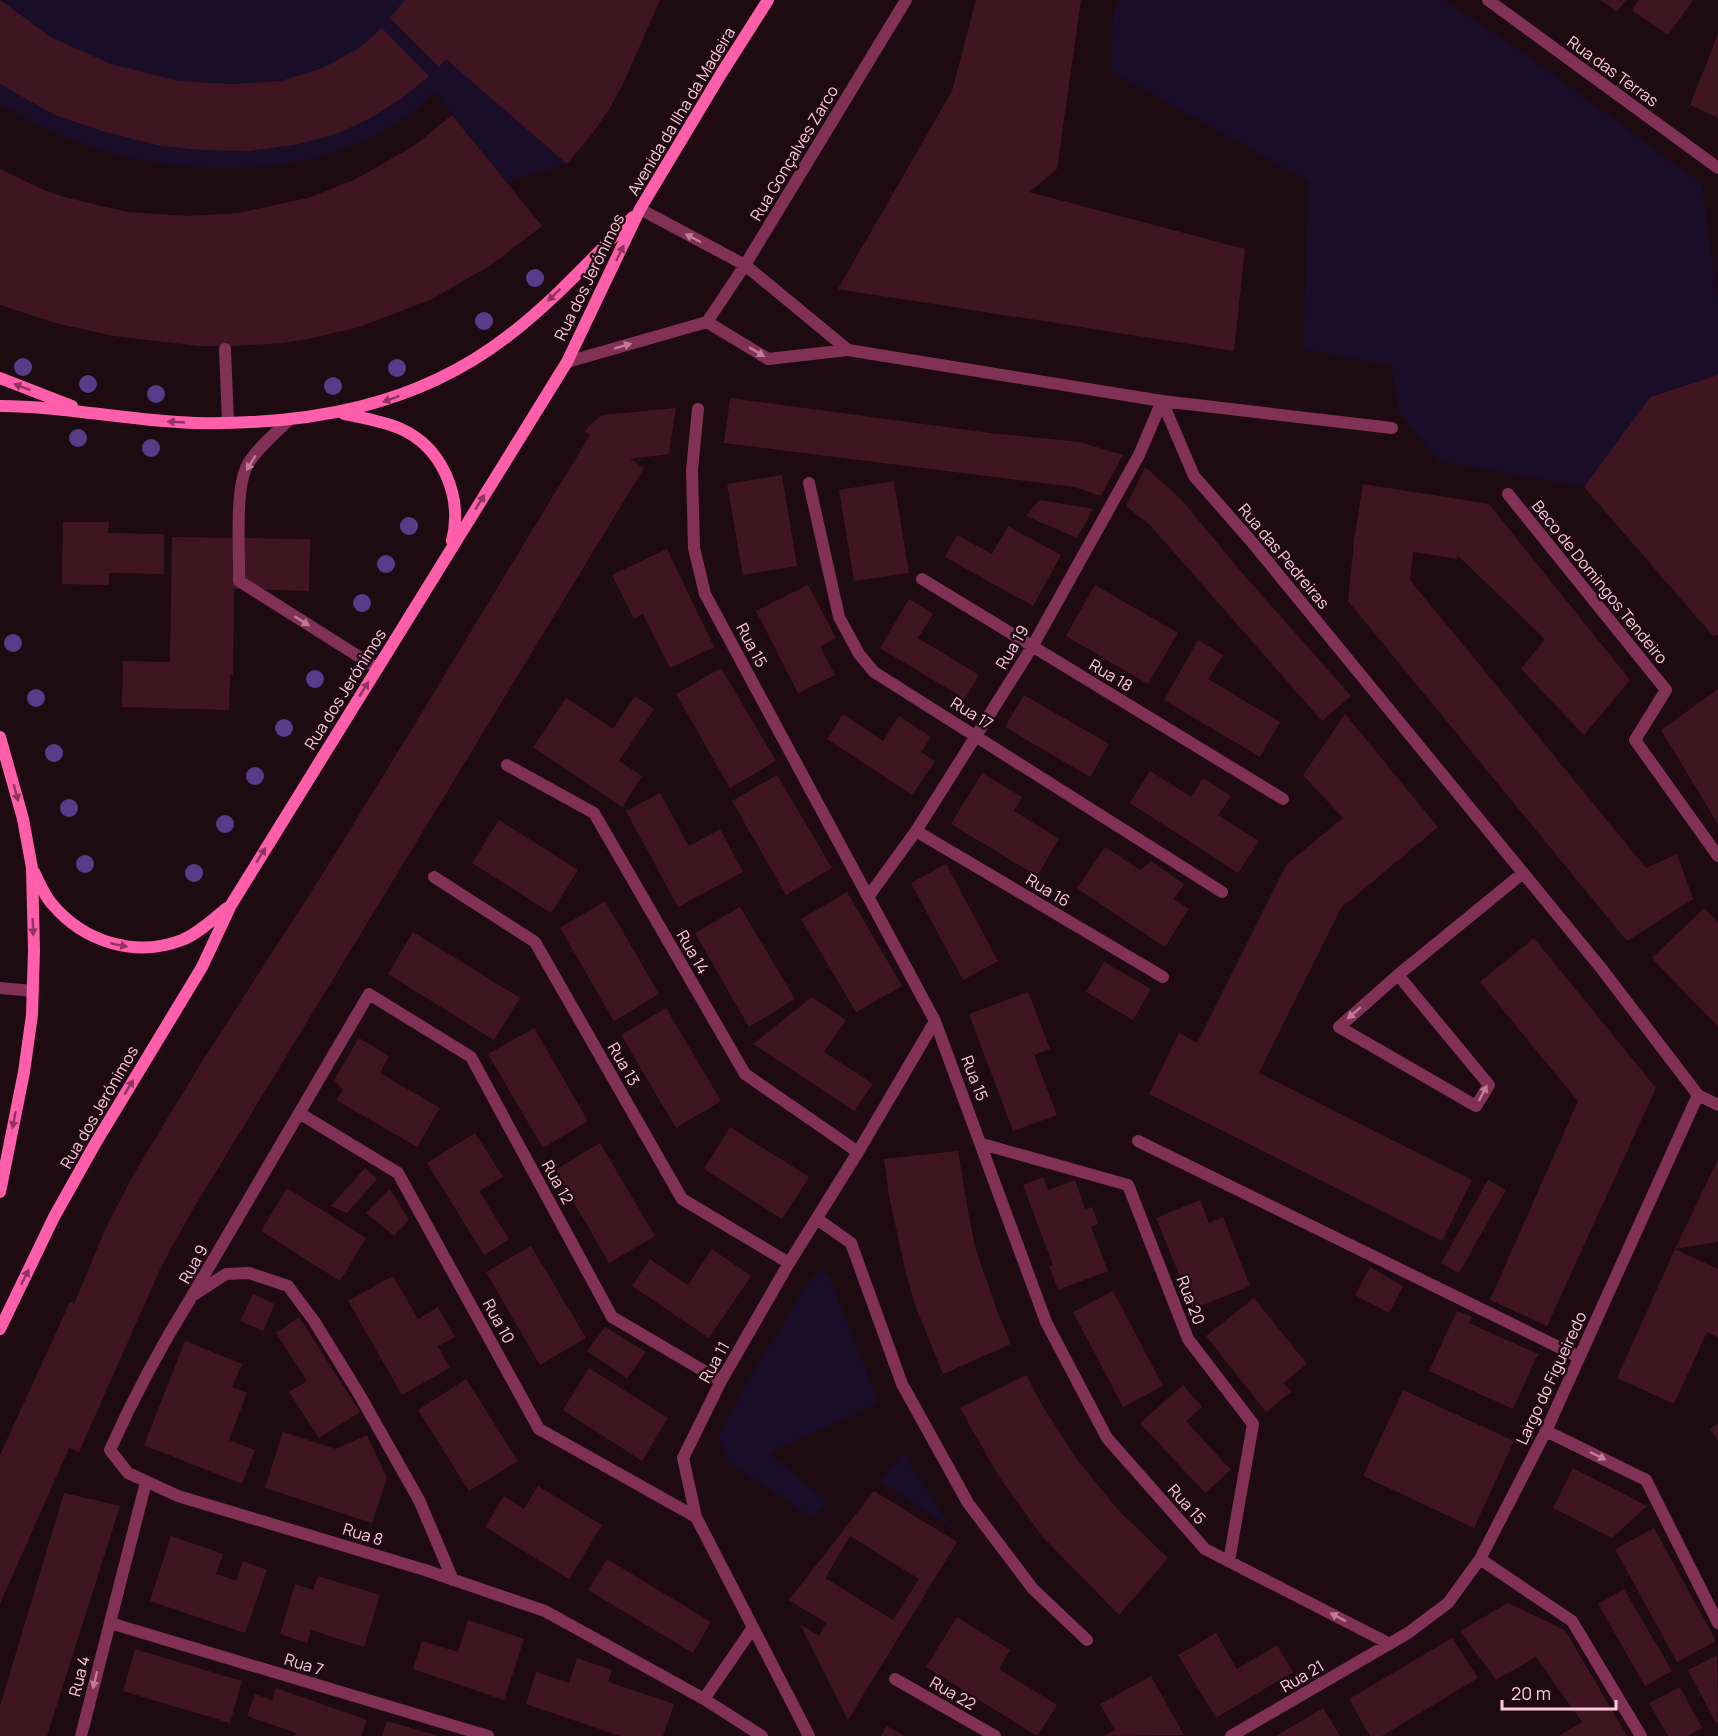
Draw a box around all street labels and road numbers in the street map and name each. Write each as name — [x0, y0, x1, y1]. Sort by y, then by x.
street label: Avenida da Ilha da Madeira — [622, 23, 740, 199]
street label: Rua das Terras — [1563, 30, 1663, 112]
street label: Rua Gonçalves Zarco — [745, 81, 843, 225]
street label: Rua dos Jerónimos — [549, 210, 629, 344]
street label: Beco de Domingos Tendeiro — [1527, 496, 1673, 668]
street label: Rua das Pedreiras — [1233, 499, 1335, 613]
street label: Rua 15 — [731, 619, 773, 671]
street label: Rua 19 — [990, 621, 1034, 673]
street label: Rua dos Jerónimos — [299, 624, 391, 754]
street label: Rua 18 — [1085, 653, 1137, 697]
street label: Rua 17 — [947, 691, 997, 735]
street label: Rua 16 — [1022, 868, 1074, 912]
street label: Rua 14 — [672, 926, 714, 978]
street label: Rua 13 — [603, 1038, 645, 1090]
street label: Rua dos Jerónimos — [55, 1042, 143, 1172]
street label: Rua 15 — [956, 1052, 994, 1104]
street label: Rua 12 — [537, 1156, 579, 1208]
street label: Rua 9 — [173, 1240, 213, 1288]
street label: Rua 20 — [1172, 1272, 1210, 1328]
street label: Rua 10 — [478, 1295, 520, 1347]
street label: Largo do Figueiredo — [1510, 1308, 1592, 1448]
street label: Rua 11 — [694, 1337, 734, 1387]
street label: Rua 15 — [1163, 1479, 1211, 1529]
street label: Rua 8 — [340, 1517, 386, 1551]
street label: Rua 7 — [282, 1648, 326, 1680]
street label: Rua 4 — [63, 1653, 95, 1699]
street label: Rua 21 — [1276, 1655, 1328, 1697]
street label: Rua 22 — [926, 1671, 980, 1715]

